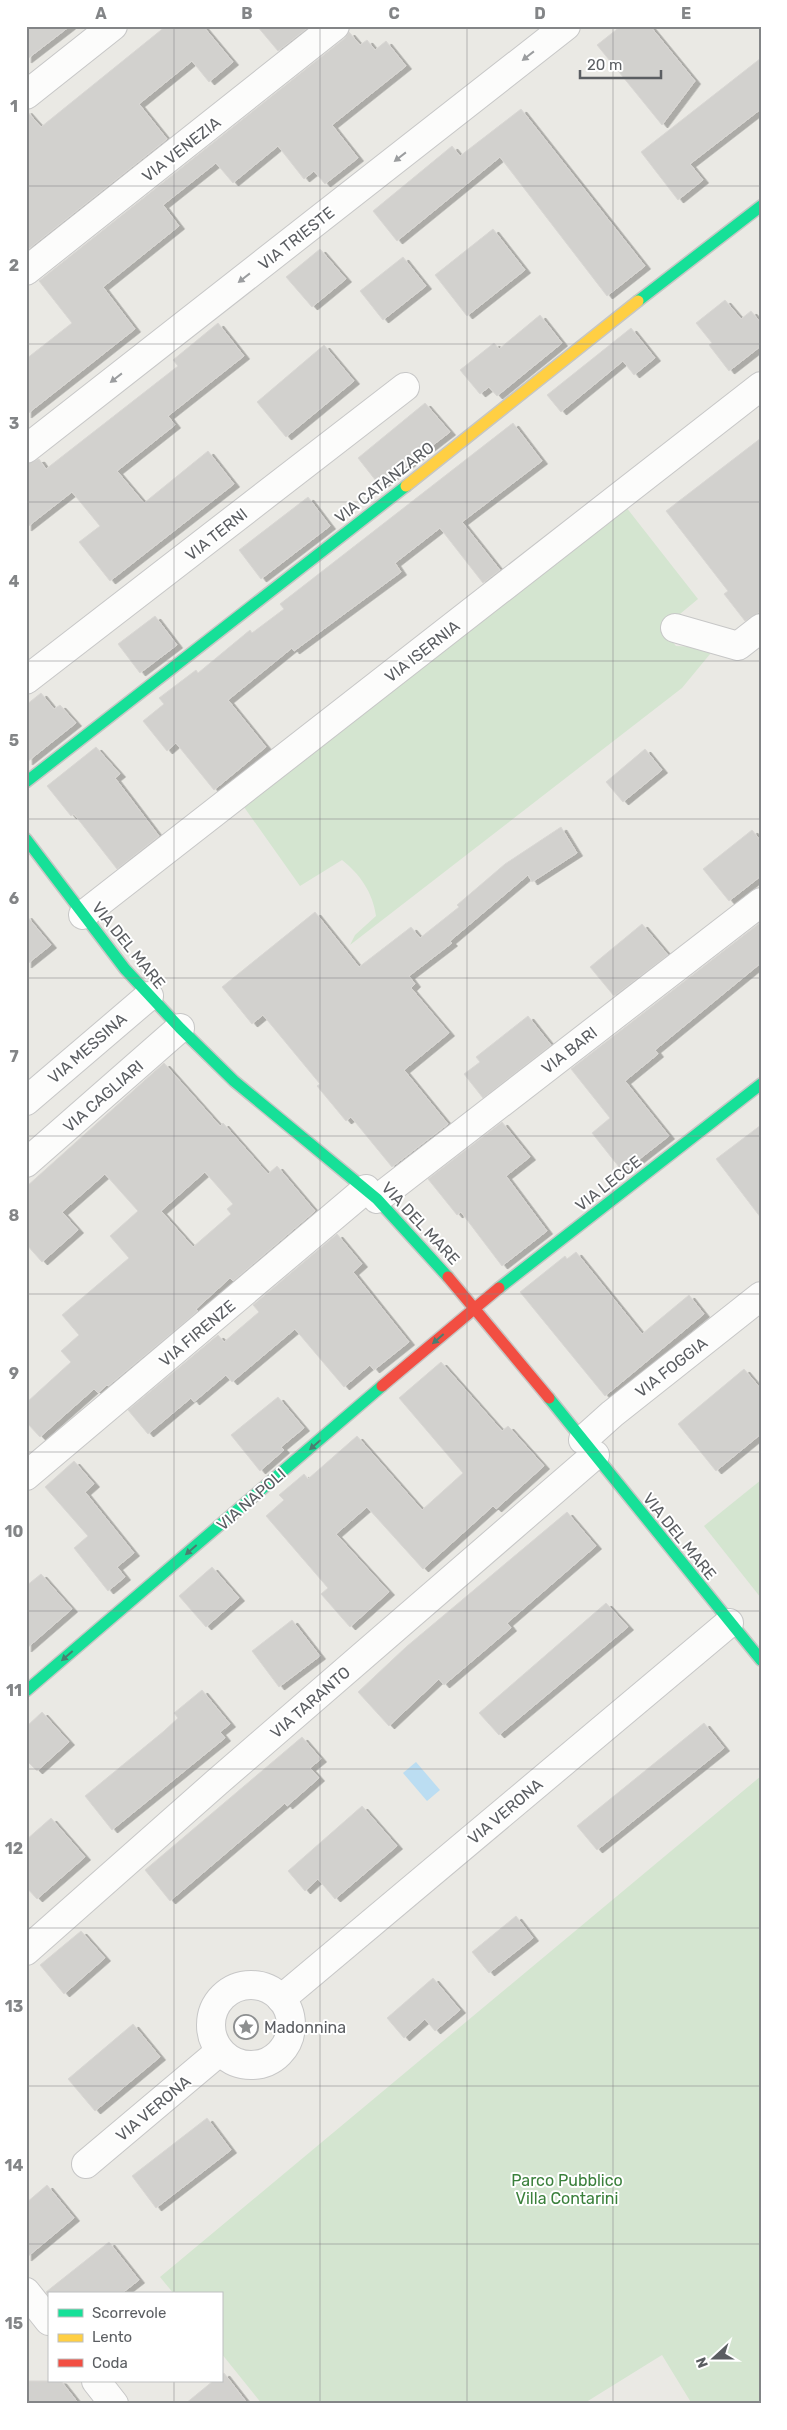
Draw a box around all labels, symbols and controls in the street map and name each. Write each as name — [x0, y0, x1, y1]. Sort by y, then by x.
text: A — [95, 4, 107, 23]
text: B — [241, 4, 253, 23]
text: C — [388, 4, 400, 23]
text: D — [534, 4, 546, 23]
text: E — [681, 4, 691, 23]
scale bar — [580, 48, 661, 80]
one-way arrow — [522, 51, 535, 62]
text: 20 m — [587, 56, 622, 74]
text: 1 — [10, 97, 18, 116]
street label: VIA VENEZIA — [138, 113, 225, 186]
one-way arrow — [394, 151, 407, 162]
street label: VIA TRIESTE — [254, 203, 338, 274]
text: 2 — [9, 256, 19, 275]
one-way arrow — [238, 273, 251, 284]
one-way arrow — [110, 373, 123, 384]
text: 3 — [9, 414, 19, 433]
street label: VIA CATANZARO — [331, 438, 438, 527]
street label: VIA TERNI — [181, 504, 251, 565]
text: 4 — [9, 572, 20, 591]
street label: VIA ISERNIA — [381, 616, 464, 687]
text: 5 — [9, 731, 19, 750]
text: 6 — [9, 889, 19, 908]
street label: VIA DEL MARE — [88, 898, 169, 992]
street label: VIA MESSINA — [44, 1009, 131, 1088]
street label: VIA BARI — [538, 1023, 601, 1078]
text: 7 — [9, 1047, 19, 1066]
street label: VIA CAGLIARI — [59, 1056, 147, 1136]
street label: VIA LECCE — [571, 1152, 645, 1215]
street label: VIA DEL MARE — [378, 1178, 464, 1269]
text: 8 — [9, 1206, 20, 1225]
street label: VIA FIRENZE — [155, 1296, 239, 1371]
one-way arrow — [432, 1333, 444, 1344]
street label: VIA FOGGIA — [632, 1333, 711, 1401]
text: 9 — [9, 1364, 19, 1383]
one-way arrow — [308, 1439, 321, 1450]
street label: VIA NAPOLI — [213, 1464, 290, 1535]
street label: VIA DEL MARE — [639, 1489, 720, 1583]
text: 10 — [5, 1522, 24, 1541]
one-way arrow — [185, 1544, 197, 1555]
one-way arrow — [61, 1650, 74, 1661]
street label: VIA TARANTO — [266, 1663, 354, 1742]
text: 11 — [6, 1681, 22, 1700]
street label: VIA VERONA — [464, 1774, 547, 1848]
text: 12 — [5, 1839, 23, 1858]
text: 13 — [5, 1997, 23, 2016]
place icon: Madonnina — [233, 2014, 259, 2040]
place label: Madonnina — [264, 2018, 346, 2037]
street label: VIA VERONA — [112, 2071, 195, 2145]
text: 14 — [5, 2156, 24, 2175]
park label: Parco Pubblico Villa Contarini — [511, 2171, 623, 2208]
legend — [48, 2292, 222, 2382]
text: Scorrevole — [92, 2304, 166, 2322]
text: 15 — [5, 2314, 23, 2333]
text: Lento — [92, 2328, 132, 2346]
north arrow — [690, 2332, 740, 2382]
text: Coda — [92, 2354, 128, 2372]
text: N — [693, 2355, 712, 2370]

